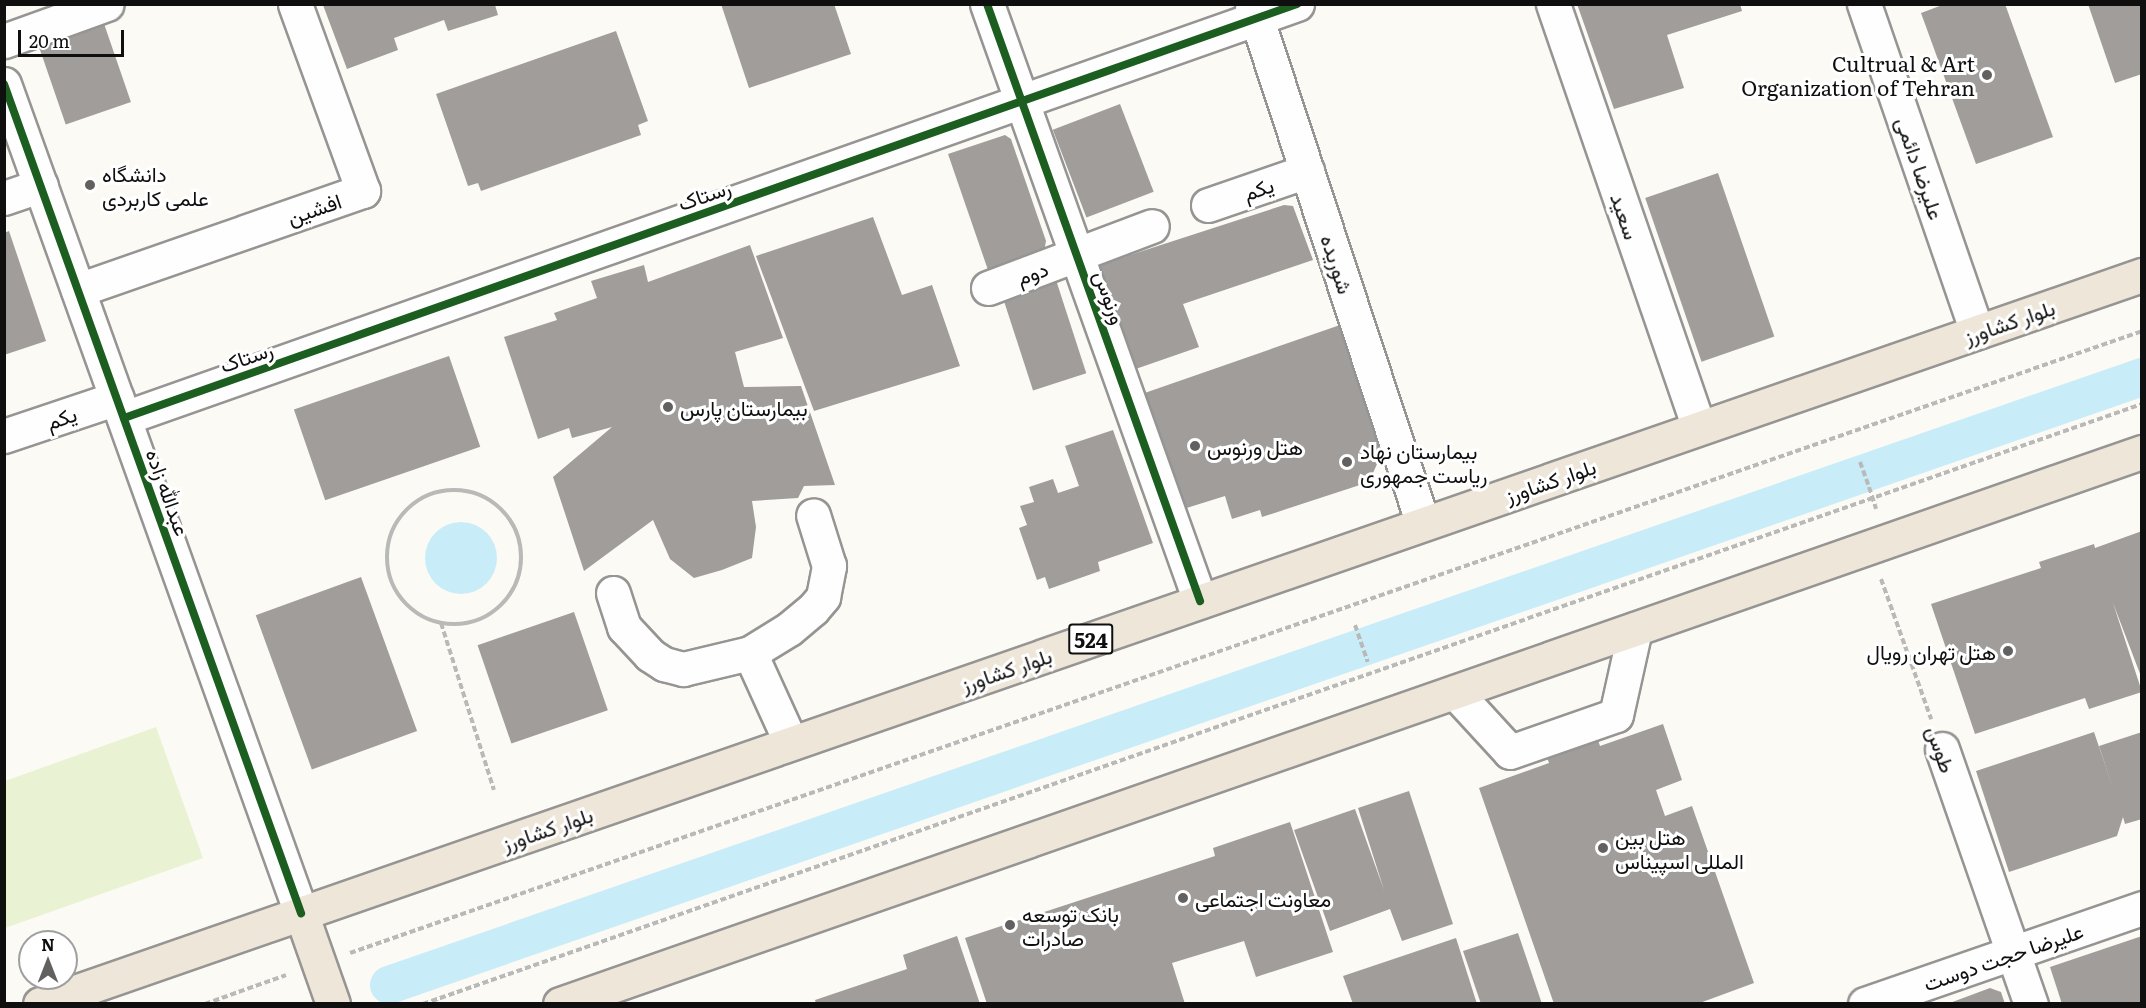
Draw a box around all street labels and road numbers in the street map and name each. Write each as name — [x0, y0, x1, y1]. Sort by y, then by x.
street label: علیرضا دائمی — [1892, 113, 1950, 223]
street label: یکم — [1239, 171, 1277, 205]
street label: رستاک — [674, 173, 734, 215]
street label: افشین — [284, 187, 344, 229]
street label: سعید — [1606, 190, 1646, 242]
street label: شوریده — [1317, 231, 1359, 297]
street label: دوم — [1013, 255, 1051, 289]
street label: ورنوس — [1090, 267, 1132, 327]
street label: بلوار کشاورز — [1960, 294, 2058, 348]
street label: رستاک — [216, 335, 276, 377]
street label: یکم — [42, 400, 80, 434]
street label: عبدالله زاده — [142, 445, 196, 539]
street label: بلوار کشاورز — [1501, 453, 1599, 507]
road number: 524 — [1067, 622, 1115, 656]
street label: بلوار کشاورز — [957, 642, 1055, 696]
street label: طوس — [1922, 722, 1962, 776]
street label: بلوار کشاورز — [498, 801, 596, 855]
street label: علیرضا حجت دوست — [1920, 917, 2086, 995]

